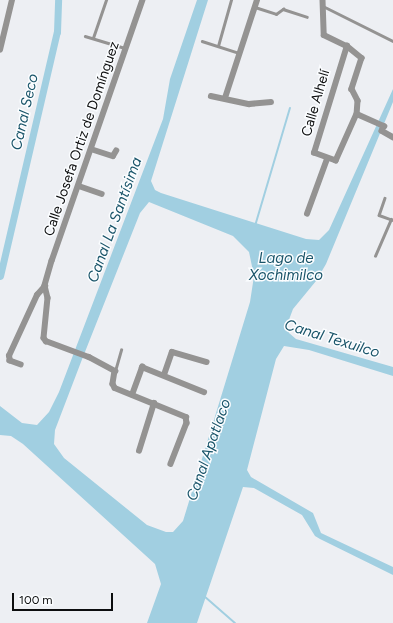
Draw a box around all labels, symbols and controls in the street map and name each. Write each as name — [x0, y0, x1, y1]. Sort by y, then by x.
street label: Calle Josefa Ortiz de Domínguez — [41, 39, 123, 239]
street label: Calle Alhelí — [298, 68, 334, 138]
water label: Canal Seco — [7, 72, 43, 152]
water label: Canal La Santísima — [84, 155, 146, 285]
water label: Lago de Xochimilco — [249, 249, 323, 284]
water label: Canal Texuilco — [282, 316, 382, 362]
water label: Canal Apatlaco — [183, 397, 235, 503]
scale bar — [14, 585, 115, 611]
text: 100 m — [19, 593, 53, 607]

